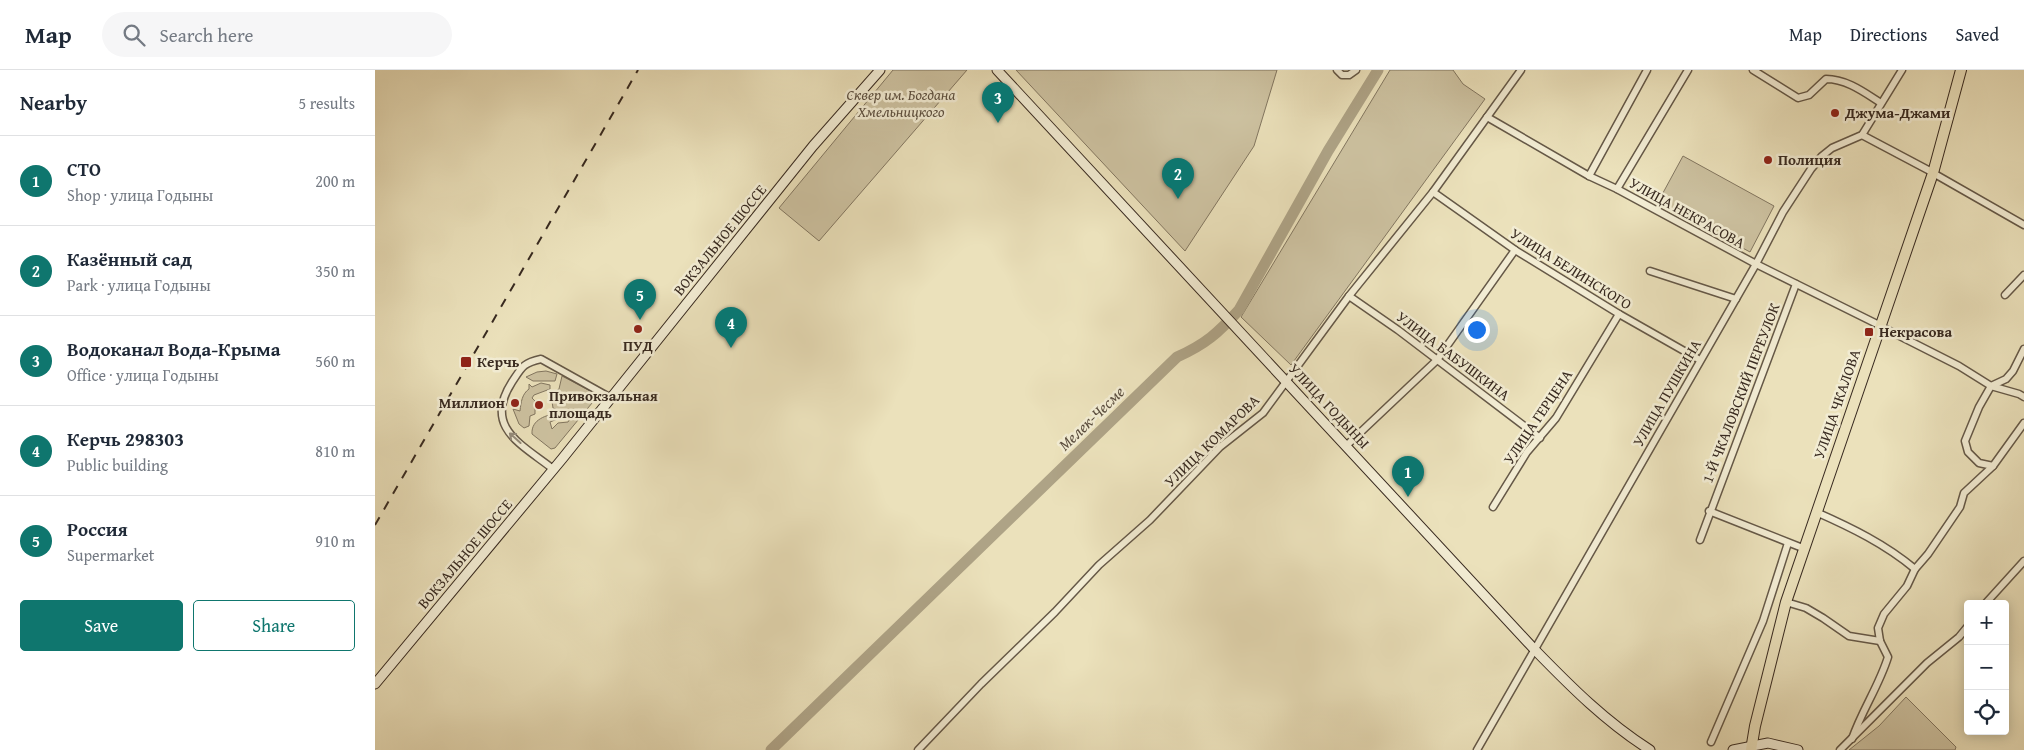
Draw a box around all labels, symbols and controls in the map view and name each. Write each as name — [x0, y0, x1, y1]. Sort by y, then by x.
search box — [102, 12, 452, 57]
text: Map — [25, 17, 72, 52]
icon: search — [120, 21, 148, 49]
text: Search here — [160, 21, 253, 49]
text: Map — [1789, 21, 1822, 48]
text: Directions — [1850, 21, 1927, 48]
text: Saved — [1955, 21, 1999, 48]
pin: 3 — [982, 82, 1014, 123]
park label: Сквер им. Богдана Хмельницкого — [847, 84, 955, 122]
text: Nearby — [20, 87, 87, 118]
text: 5 results — [298, 91, 355, 115]
place label: Джума-Джами — [1844, 102, 1951, 123]
marker: Джума-Джами — [1829, 107, 1841, 119]
place label: Полиция — [1778, 149, 1841, 170]
marker: Полиция — [1762, 154, 1774, 166]
text: СТО — [67, 155, 101, 183]
pin: 2 — [1162, 158, 1194, 199]
text: 1 — [32, 169, 40, 193]
text: 200 m — [315, 169, 355, 193]
street label: УЛИЦА НЕКРАСОВА — [1625, 172, 1749, 253]
street label: ВОКЗАЛЬНОЕ ШОССЕ — [668, 180, 771, 300]
text: Shop · улица Годыны — [67, 183, 213, 207]
street label: УЛИЦА БЕЛИНСКОГО — [1507, 223, 1636, 314]
text: Казённый сад — [67, 245, 192, 273]
text: 2 — [32, 259, 40, 283]
text: 350 m — [315, 259, 355, 283]
text: Park · улица Годыны — [67, 273, 211, 297]
pin: 5 — [624, 279, 656, 320]
street label: 1-Й ЧКАЛОВСКИЙ ПЕРЕУЛОК — [1696, 299, 1785, 486]
street label: УЛИЦА БАБУШКИНА — [1392, 306, 1514, 405]
pin: 4 — [715, 307, 747, 348]
your location — [1464, 317, 1490, 343]
place label: Некрасова — [1879, 321, 1952, 342]
marker: ПУД — [632, 323, 644, 335]
marker: Некрасова — [1863, 326, 1875, 338]
text: Водоканал Вода-Крыма — [67, 335, 280, 363]
place label: ПУД — [623, 335, 653, 356]
street label: УЛИЦА ПУШКИНА — [1627, 335, 1706, 450]
street label: УЛИЦА ЧКАЛОВА — [1808, 346, 1865, 461]
text: 3 — [32, 349, 40, 373]
text: 560 m — [315, 349, 355, 373]
place label: Керчь — [477, 351, 520, 372]
marker: Керчь — [459, 355, 473, 369]
street label: УЛИЦА ГОДЫНЫ — [1284, 358, 1375, 453]
text: Office · улица Годыны — [67, 363, 219, 387]
street label: УЛИЦА ГЕРЦЕНА — [1498, 365, 1577, 468]
water label: Мелек-Чесме — [1052, 380, 1130, 456]
place label: Привокзальная площадь — [549, 385, 658, 423]
street label: УЛИЦА КОМАРОВА — [1159, 390, 1264, 492]
place label: Миллион — [439, 392, 505, 413]
marker: Миллион — [509, 397, 521, 409]
marker: Привокзальная площадь — [533, 399, 545, 411]
text: Керчь 298303 — [67, 425, 184, 453]
one-way arrow — [509, 433, 522, 444]
text: 4 — [32, 439, 40, 463]
text: 810 m — [315, 439, 355, 463]
text: Public building — [67, 453, 168, 477]
pin: 1 — [1392, 456, 1424, 497]
street label: ВОКЗАЛЬНОЕ ШОССЕ — [413, 494, 517, 613]
text: Россия — [67, 515, 128, 543]
text: 5 — [32, 529, 40, 553]
text: 910 m — [315, 529, 355, 553]
text: Supermarket — [67, 543, 154, 567]
button: Save — [20, 600, 183, 651]
button: Share — [193, 600, 355, 651]
map controls — [1964, 600, 2009, 735]
button: + — [1964, 600, 2009, 645]
button: − — [1964, 645, 2009, 690]
button: locate — [1964, 690, 2009, 735]

